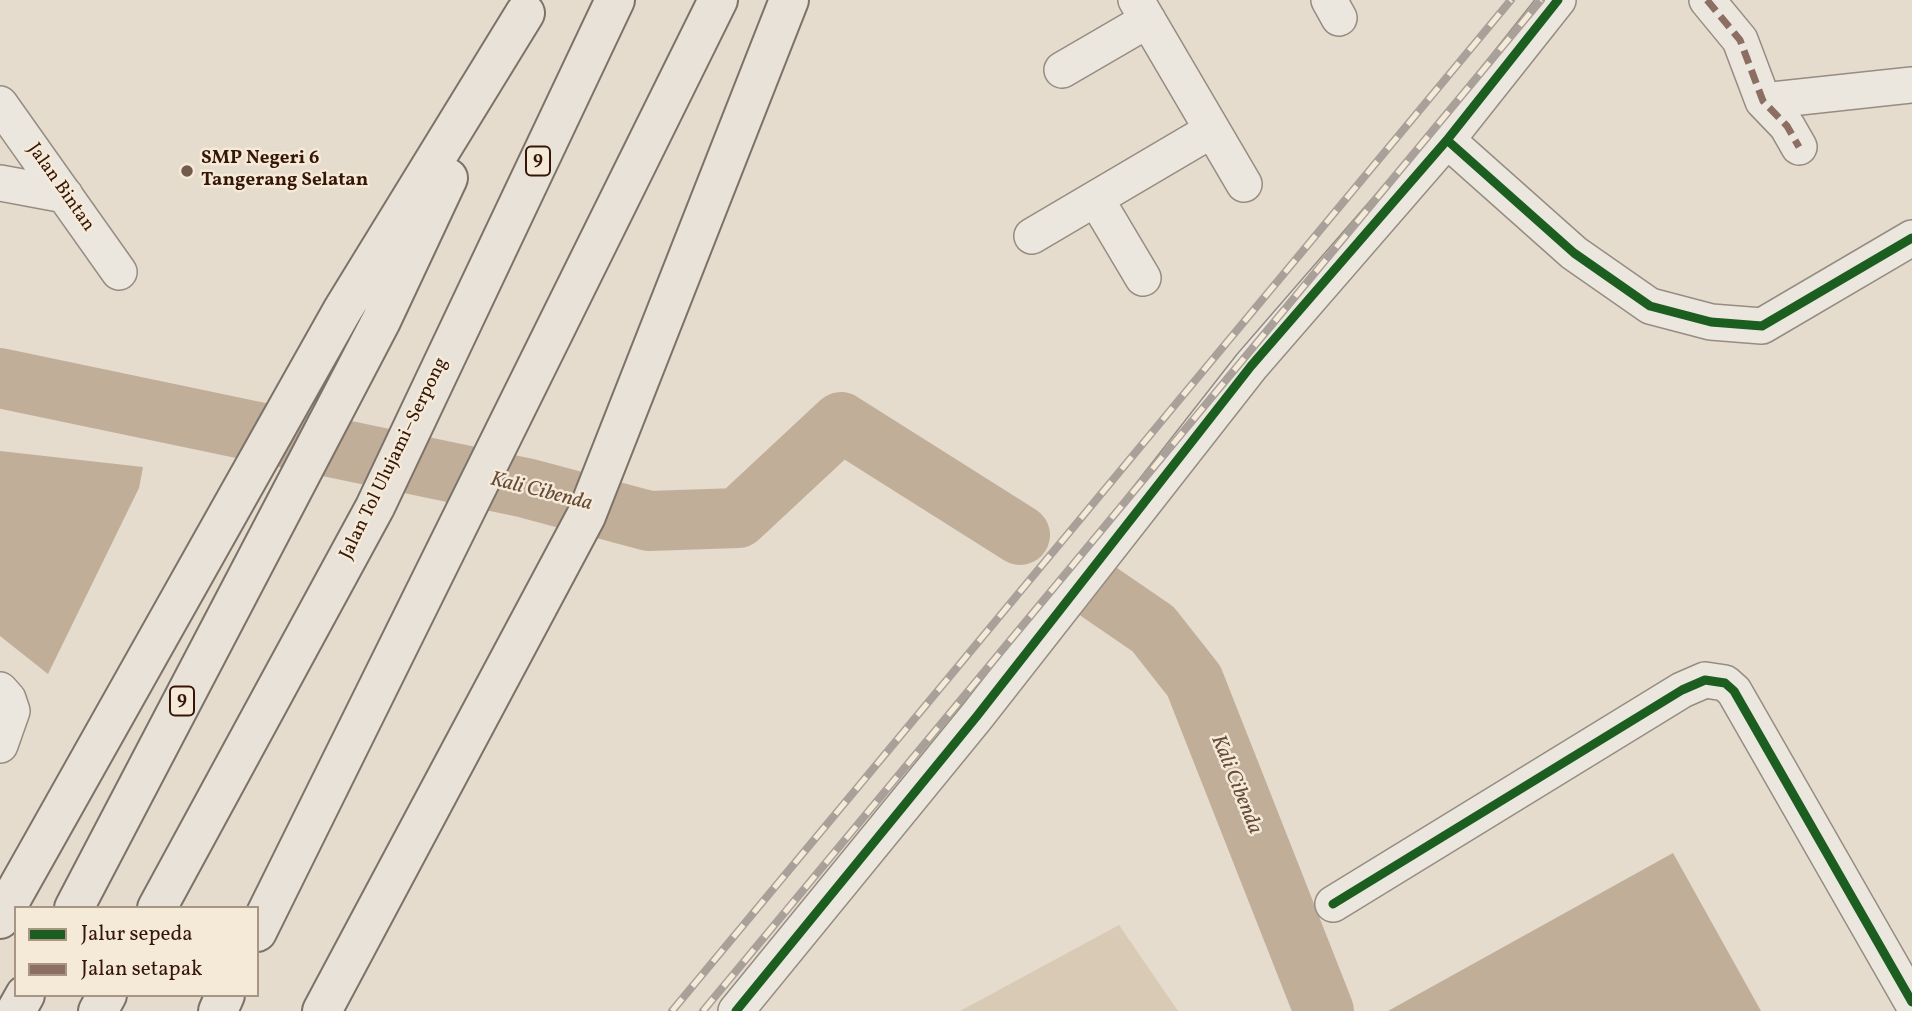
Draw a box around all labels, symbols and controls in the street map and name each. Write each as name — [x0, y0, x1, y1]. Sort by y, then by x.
street label: Jalan Bintan — [21, 140, 99, 236]
road number: 9 — [526, 146, 550, 176]
place label: SMP Negeri 6 Tangerang Selatan — [201, 149, 368, 193]
marker: SMP Negeri 6 Tangerang Selatan — [179, 163, 195, 179]
street label: Jalan Tol Ulujami–Serpong — [336, 354, 454, 564]
water label: Kali Cibenda — [487, 468, 595, 518]
road number: 9 — [170, 686, 194, 716]
water label: Kali Cibenda — [1204, 732, 1266, 838]
legend — [14, 906, 259, 997]
text: Jalur sepeda — [81, 920, 193, 949]
text: Jalan setapak — [81, 955, 203, 984]

